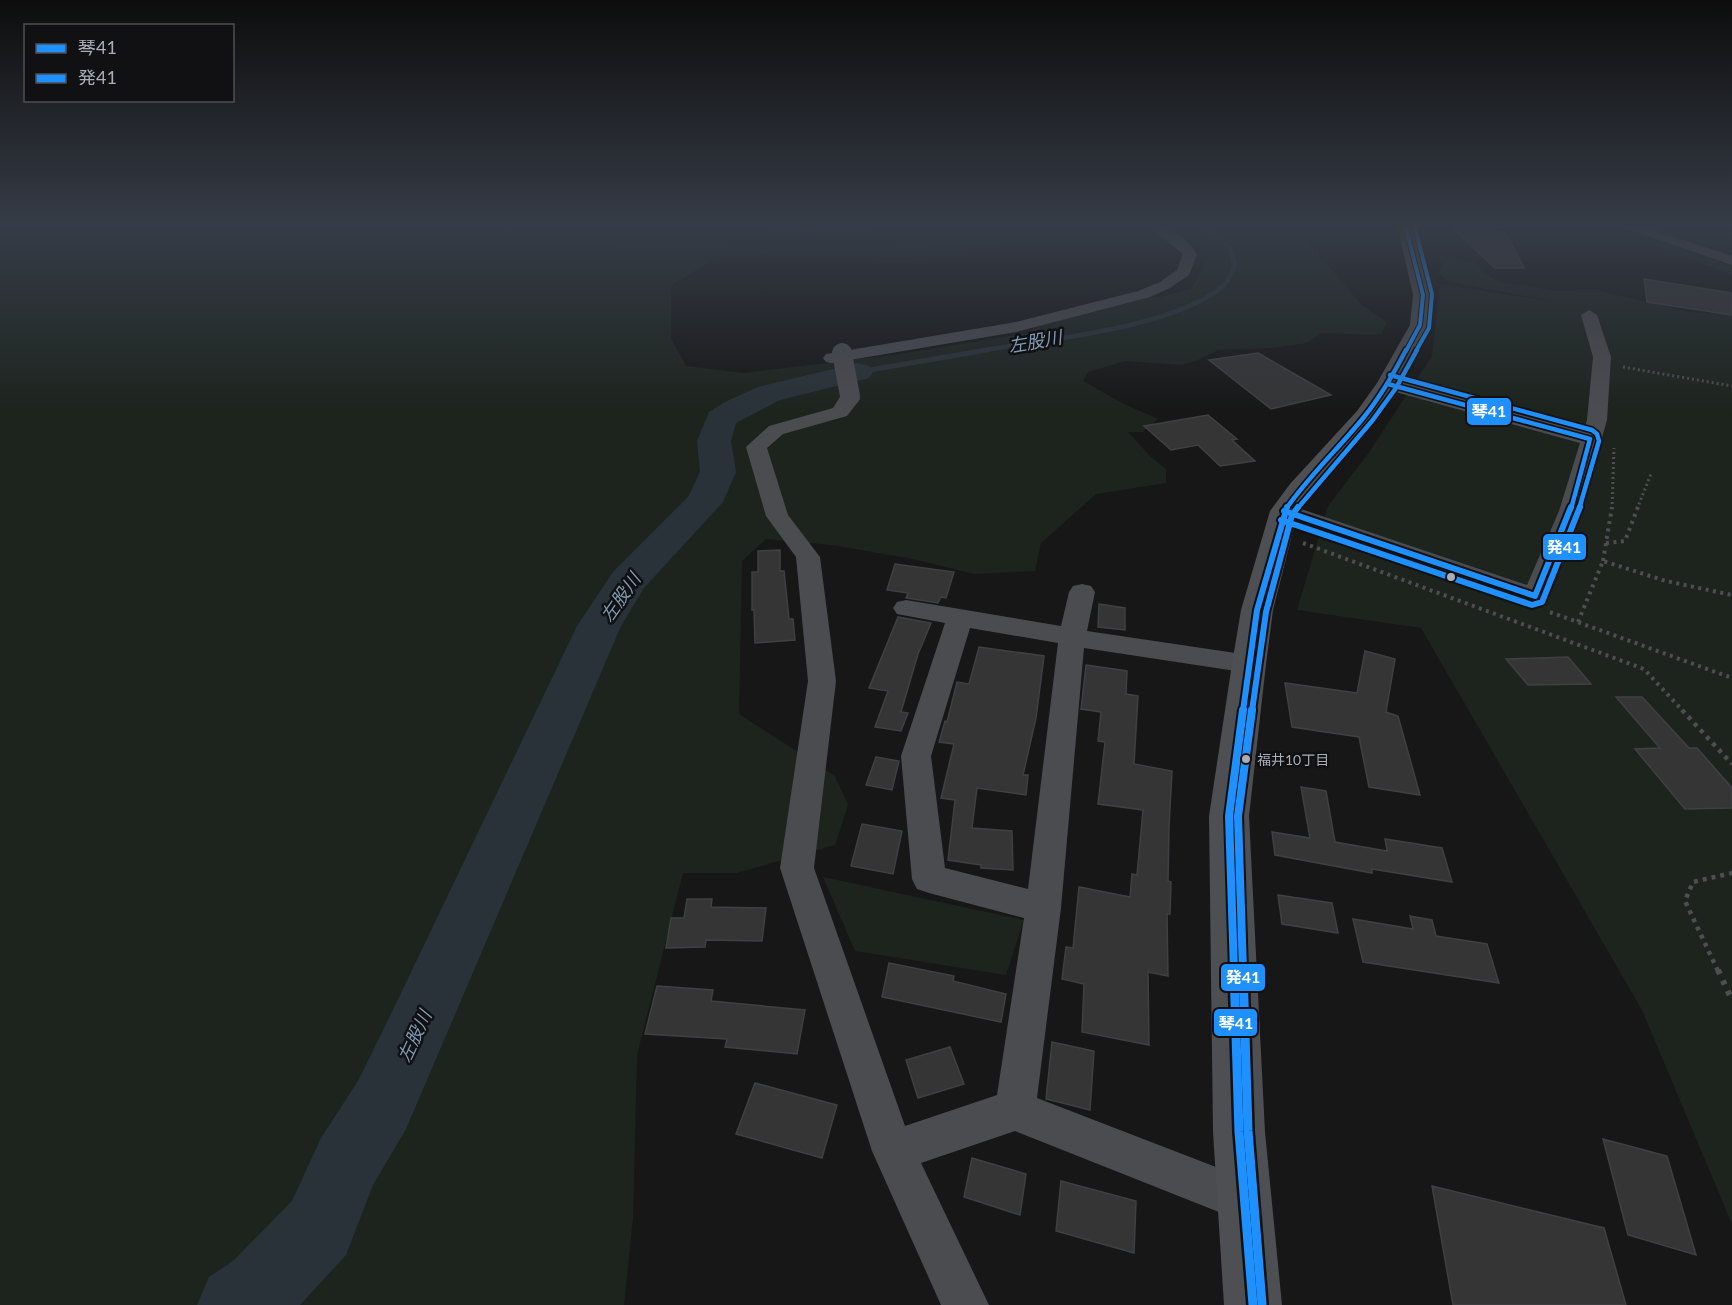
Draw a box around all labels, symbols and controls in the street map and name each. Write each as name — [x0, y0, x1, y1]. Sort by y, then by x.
legend — [24, 24, 234, 102]
text: 琴41 — [78, 36, 117, 58]
text: 発41 — [78, 66, 117, 88]
water label: 左股川 — [1007, 325, 1065, 357]
line badge: 琴41 — [1466, 397, 1512, 426]
text: 琴41 — [1472, 401, 1506, 420]
line badge: 発41 — [1542, 533, 1587, 561]
text: 発41 — [1547, 537, 1581, 556]
water label: 左股川 — [596, 567, 646, 625]
unlabelled marker — [1445, 571, 1457, 583]
place label: 福井10丁目 — [1257, 751, 1329, 768]
marker: 福井10丁目 — [1240, 753, 1252, 765]
line badge: 発41 — [1220, 963, 1266, 992]
text: 発41 — [1226, 967, 1260, 986]
water label: 左股川 — [393, 1005, 436, 1065]
line badge: 琴41 — [1213, 1008, 1258, 1037]
text: 琴41 — [1219, 1013, 1253, 1032]

